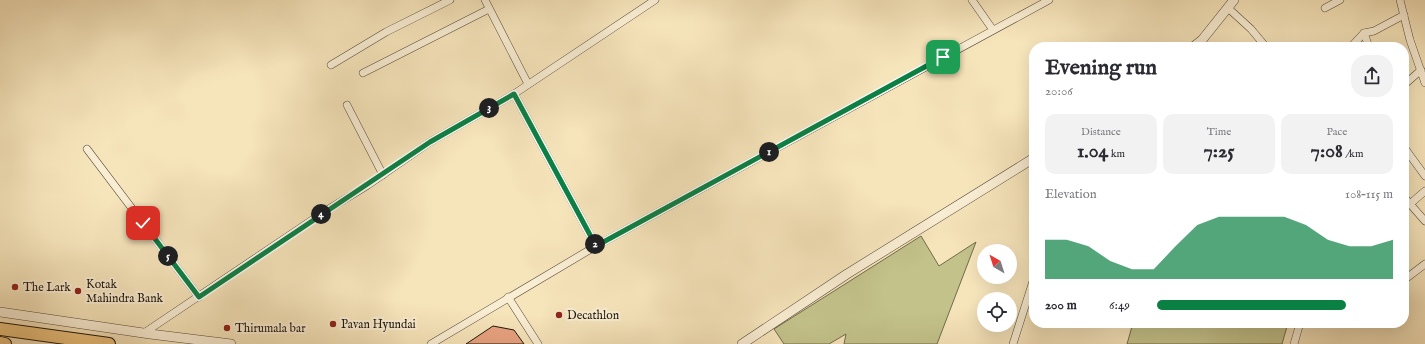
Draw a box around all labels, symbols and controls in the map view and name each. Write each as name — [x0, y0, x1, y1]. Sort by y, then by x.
pin — [926, 40, 960, 74]
icon: arrive — [932, 46, 954, 68]
text: Evening run — [1045, 54, 1157, 82]
button: share — [1351, 55, 1393, 97]
text: 20:06 — [1045, 83, 1073, 100]
pin: 3 — [479, 98, 499, 118]
text: 3 — [487, 101, 491, 115]
text: Distance — [1081, 125, 1121, 139]
text: Time — [1207, 125, 1231, 139]
text: Pace — [1327, 125, 1347, 139]
text: 1.04 — [1077, 139, 1108, 164]
text: 7:25 — [1203, 139, 1235, 164]
text: 7:08 — [1311, 139, 1343, 164]
pin: 1 — [759, 142, 779, 162]
text: 1 — [767, 145, 771, 159]
text: km — [1108, 147, 1125, 161]
text: /km — [1343, 147, 1363, 161]
text: Elevation — [1045, 186, 1097, 203]
text: 108–115 m — [1345, 186, 1393, 203]
pin: 4 — [311, 204, 331, 224]
pin — [126, 206, 160, 240]
text: 4 — [318, 207, 324, 221]
icon: check — [132, 212, 154, 234]
pin: 2 — [585, 234, 605, 254]
text: 2 — [592, 237, 598, 251]
north arrow — [977, 244, 1017, 284]
map controls — [977, 244, 1017, 332]
pin: 5 — [158, 246, 178, 266]
text: 5 — [166, 249, 170, 263]
place label: Kotak Mahindra Bank — [86, 277, 164, 306]
place label: The Lark — [23, 280, 71, 295]
marker: The Lark — [10, 282, 20, 292]
marker: Kotak Mahindra Bank — [73, 286, 83, 296]
button: locate — [977, 292, 1017, 332]
text: 200 m — [1045, 297, 1077, 314]
text: 6:49 — [1109, 297, 1130, 314]
place label: Decathlon — [567, 308, 620, 323]
marker: Decathlon — [554, 310, 564, 320]
place label: Pavan Hyundai — [341, 317, 416, 332]
marker: Pavan Hyundai — [328, 319, 338, 329]
place label: Thirumala bar — [235, 321, 306, 336]
marker: Thirumala bar — [222, 323, 232, 333]

